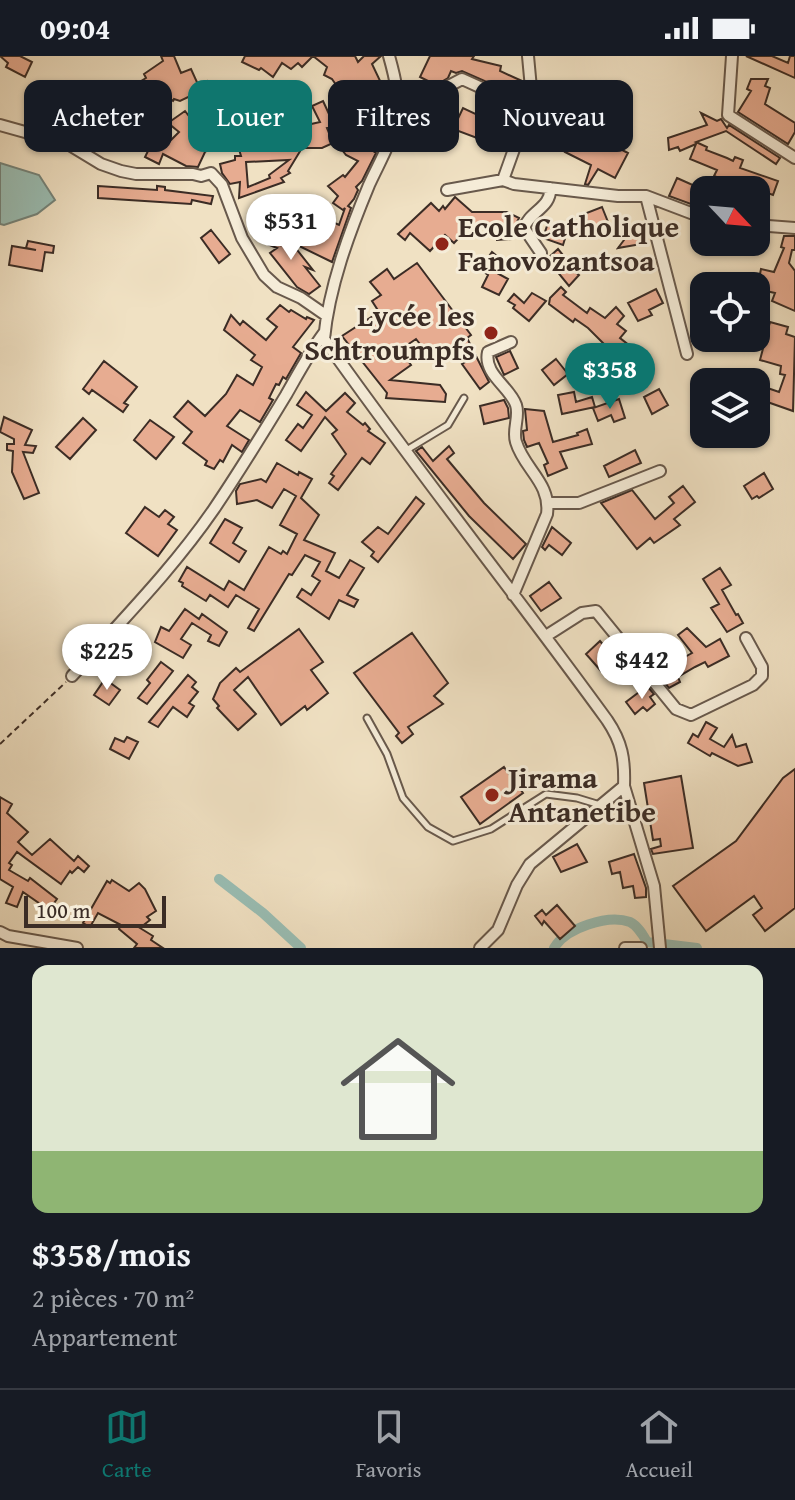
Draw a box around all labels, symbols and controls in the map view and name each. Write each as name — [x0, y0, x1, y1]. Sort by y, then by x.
text: 09:04 — [40, 6, 111, 50]
chip: Acheter — [24, 80, 172, 152]
chip: Louer — [188, 80, 312, 152]
chip: Filtres — [328, 80, 459, 152]
chip: Nouveau — [475, 80, 633, 152]
north arrow — [690, 176, 770, 256]
map controls — [690, 176, 770, 448]
pin: $531 — [244, 194, 338, 262]
text: $531 — [264, 200, 318, 239]
place label: Ecole Catholique Fanovozantsoa — [458, 204, 679, 282]
marker: Ecole Catholique Fanovozantsoa — [433, 235, 451, 253]
button: locate — [690, 272, 770, 352]
place label: Lycée les Schtroumpfs — [304, 293, 475, 371]
marker: Lycée les Schtroumpfs — [482, 324, 500, 342]
pin: $358 — [563, 343, 657, 411]
text: $358 — [583, 349, 637, 388]
button: layers — [690, 368, 770, 448]
pin: $225 — [60, 624, 154, 692]
text: $225 — [80, 630, 134, 669]
pin: $442 — [595, 633, 689, 701]
text: $442 — [615, 639, 669, 678]
place label: Jirama Antanetibe — [503, 755, 656, 833]
marker: Jirama Antanetibe — [483, 786, 501, 804]
scale bar — [24, 892, 166, 928]
text: 100 m — [36, 894, 91, 926]
icon: home — [326, 1017, 470, 1161]
text: $358/mois — [32, 1229, 191, 1278]
text: 2 pièces · 70 m² — [32, 1278, 194, 1317]
text: Appartement — [32, 1317, 177, 1356]
tab: Carte — [102, 1405, 152, 1485]
tab: Favoris — [356, 1405, 421, 1485]
tab: Accueil — [625, 1405, 693, 1485]

